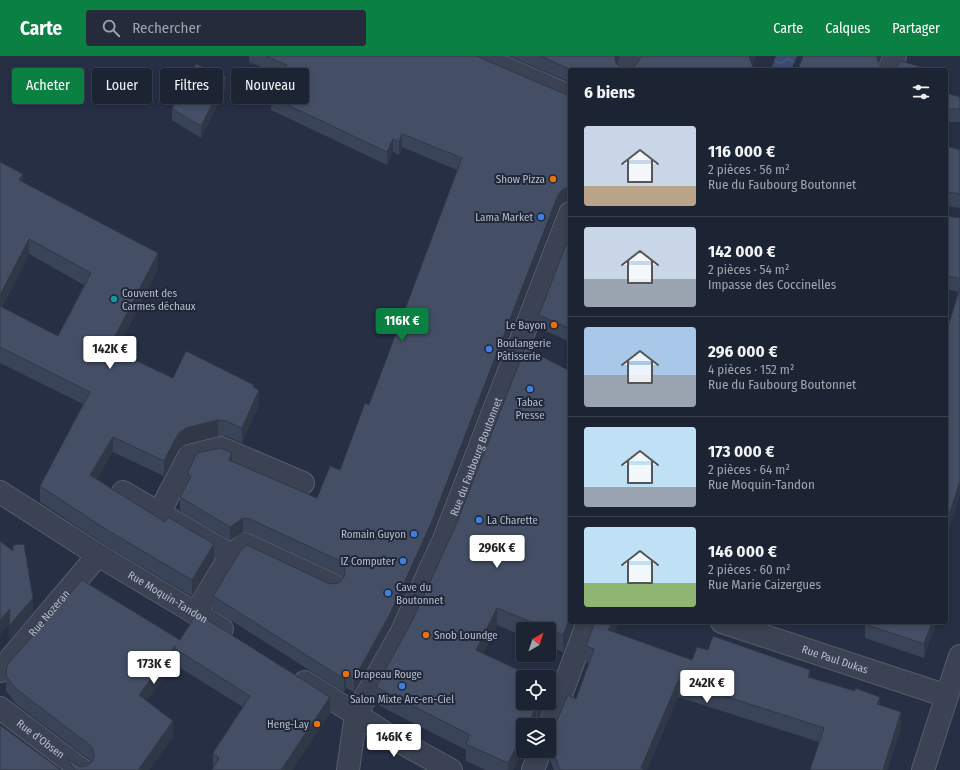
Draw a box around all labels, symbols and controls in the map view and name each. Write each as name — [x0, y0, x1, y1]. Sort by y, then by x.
search box — [86, 10, 366, 46]
text: Carte — [20, 17, 62, 40]
icon: search — [100, 17, 122, 39]
text: Rechercher — [132, 19, 201, 37]
text: Carte — [773, 20, 803, 37]
text: Calques — [825, 20, 870, 37]
text: Partager — [892, 20, 940, 37]
chip: Acheter — [12, 68, 84, 104]
chip: Louer — [92, 68, 152, 104]
chip: Filtres — [160, 68, 223, 104]
chip: Nouveau — [231, 68, 309, 104]
icon: filters — [910, 81, 932, 103]
text: 6 biens — [584, 82, 635, 103]
text: 116 000 € — [708, 141, 775, 162]
icon: home — [616, 142, 664, 190]
text: 2 pièces · 56 m² — [708, 162, 790, 177]
place label: Show Pizza — [496, 173, 545, 186]
marker: Show Pizza — [548, 174, 558, 184]
text: Rue du Faubourg Boutonnet — [708, 177, 856, 192]
place label: Lama Market — [475, 211, 533, 224]
marker: Lama Market — [536, 212, 546, 222]
text: 142 000 € — [708, 241, 776, 262]
icon: home — [616, 243, 664, 291]
text: 2 pièces · 54 m² — [708, 262, 790, 277]
text: Impasse des Coccinelles — [708, 277, 836, 292]
place label: Couvent des Carmes déchaux — [122, 287, 196, 313]
marker: Couvent des Carmes déchaux — [109, 294, 119, 304]
pin: 116K € — [369, 308, 435, 342]
text: 116K € — [385, 313, 419, 328]
place label: Le Bayon — [506, 319, 546, 332]
marker: Le Bayon — [549, 320, 559, 330]
pin: 142K € — [77, 336, 143, 370]
place label: Boulangerie Pâtisserie — [497, 337, 551, 363]
text: 142K € — [92, 341, 128, 356]
text: 296 000 € — [708, 341, 778, 362]
icon: home — [616, 343, 664, 391]
marker: Boulangerie Pâtisserie — [484, 344, 494, 354]
text: 4 pièces · 152 m² — [708, 362, 794, 377]
text: Rue du Faubourg Boutonnet — [708, 377, 856, 392]
marker: Tabac Presse — [525, 384, 535, 394]
street label: Rue du Faubourg Boutonnet — [448, 395, 505, 518]
place label: Tabac Presse — [515, 396, 545, 422]
text: 173 000 € — [708, 441, 774, 462]
icon: home — [616, 443, 664, 491]
text: 2 pièces · 64 m² — [708, 462, 790, 477]
text: Rue Moquin-Tandon — [708, 477, 815, 492]
place label: La Charette — [487, 514, 538, 527]
marker: La Charette — [474, 515, 484, 525]
place label: Romain Guyon — [341, 528, 406, 541]
marker: Romain Guyon — [409, 529, 419, 539]
pin: 296K € — [464, 535, 530, 569]
text: 296K € — [479, 540, 515, 555]
text: 146 000 € — [708, 541, 777, 562]
icon: home — [616, 543, 664, 591]
place label: IZ Computer — [340, 555, 395, 568]
marker: IZ Computer — [398, 556, 408, 566]
text: 2 pièces · 60 m² — [708, 562, 790, 577]
street label: Rue Moquin-Tandon — [126, 568, 210, 626]
text: Rue Marie Caizergues — [708, 577, 821, 592]
place label: Cave du Boutonnet — [396, 581, 444, 607]
street label: Rue Nozeran — [26, 587, 73, 639]
marker: Cave du Boutonnet — [383, 588, 393, 598]
north arrow — [516, 622, 556, 662]
map controls — [516, 622, 556, 758]
place label: Snob Loundge — [434, 629, 498, 642]
marker: Snob Loundge — [421, 630, 431, 640]
street label: Rue Paul Dukas — [800, 643, 870, 677]
pin: 173K € — [121, 651, 187, 685]
text: 173K € — [137, 656, 171, 671]
place label: Drapeau Rouge — [354, 668, 422, 681]
marker: Drapeau Rouge — [341, 669, 351, 679]
button: locate — [516, 670, 556, 710]
pin: 242K € — [674, 670, 740, 704]
text: 242K € — [689, 675, 725, 690]
marker: Salon Mixte Arc-en-Ciel — [397, 681, 407, 691]
place label: Salon Mixte Arc-en-Ciel — [350, 693, 454, 706]
street label: Rue d'Obsen — [14, 717, 67, 761]
place label: Heng-Lay — [267, 718, 309, 731]
button: layers — [516, 718, 556, 758]
marker: Heng-Lay — [312, 719, 322, 729]
pin: 146K € — [361, 724, 427, 758]
text: 146K € — [376, 729, 412, 744]

